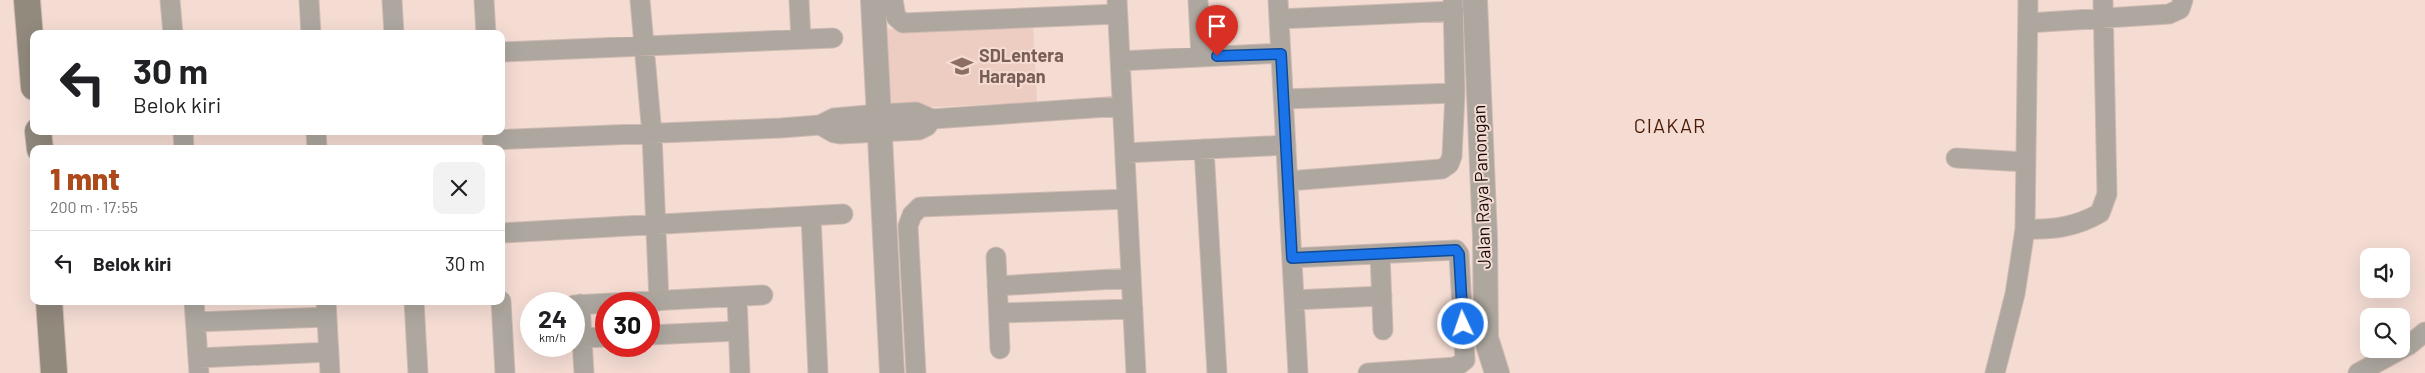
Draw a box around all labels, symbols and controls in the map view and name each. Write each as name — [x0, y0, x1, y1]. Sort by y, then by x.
pin — [1196, 5, 1238, 56]
icon: arrive — [1203, 12, 1231, 40]
place label: SDLentera Harapan — [979, 44, 1064, 87]
text: 30 m — [133, 49, 208, 91]
icon: left — [50, 50, 115, 115]
school or university icon: SDLentera Harapan — [949, 53, 975, 79]
text: Belok kiri — [133, 91, 221, 117]
street label: Jalan Raya Panongan — [1467, 104, 1495, 270]
district label: CIAKAR — [1634, 113, 1706, 137]
text: 1 mnt — [50, 160, 120, 196]
button: close — [433, 162, 485, 214]
text: 200 m · 17:55 — [50, 197, 138, 216]
map controls — [2360, 248, 2410, 358]
button: sound — [2360, 248, 2410, 298]
icon: left — [50, 249, 78, 277]
text: Belok kiri — [93, 252, 171, 275]
text: 30 m — [445, 252, 485, 275]
speed limit sign: 30 — [595, 292, 660, 357]
position arrow — [1436, 297, 1488, 349]
text: 24 — [538, 303, 567, 333]
button: search — [2360, 308, 2410, 358]
text: km/h — [539, 330, 566, 344]

